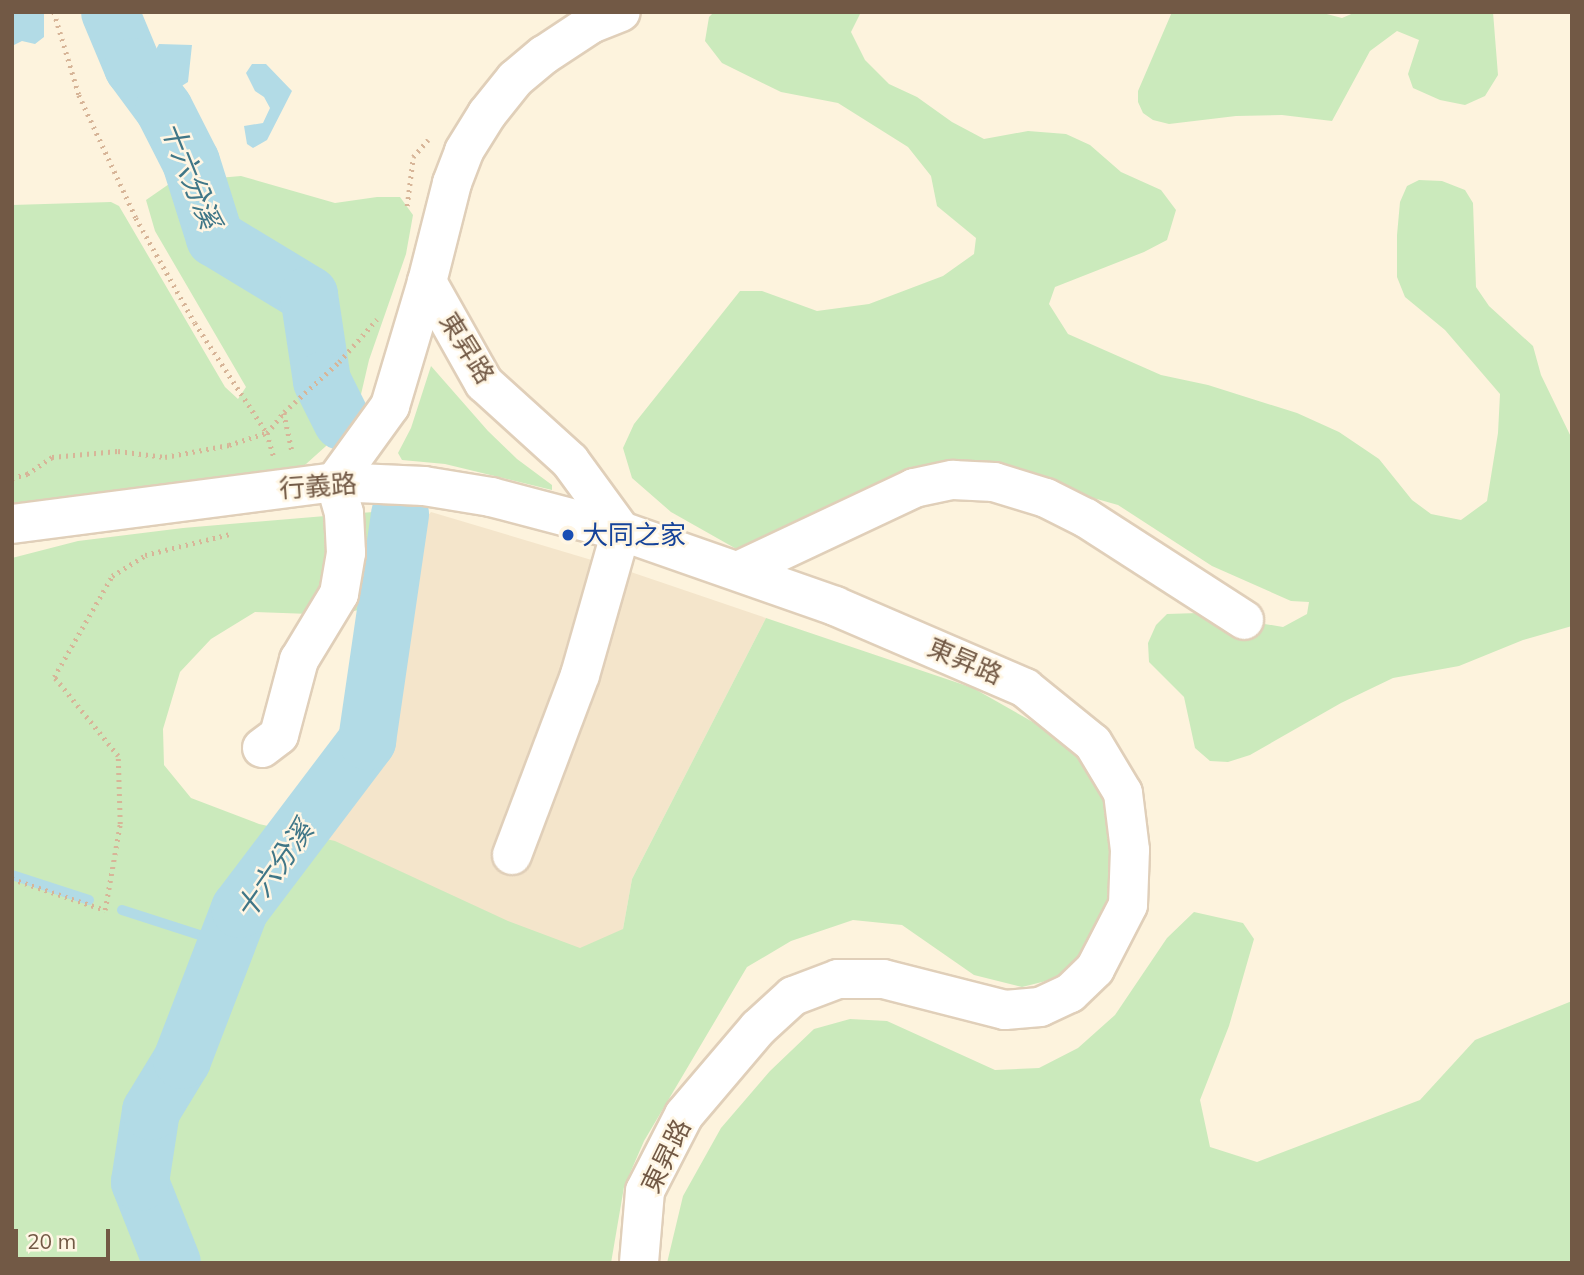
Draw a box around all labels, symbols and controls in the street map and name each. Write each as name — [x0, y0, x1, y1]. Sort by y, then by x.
water label: 十六分溪 — [154, 117, 228, 233]
street label: 東昇路 — [433, 307, 501, 389]
street label: 行義路 — [278, 468, 358, 504]
place label: 大同之家 — [582, 519, 686, 551]
marker: 大同之家 — [560, 527, 576, 543]
street label: 東昇路 — [923, 631, 1007, 691]
water label: 十六分溪 — [228, 814, 320, 926]
street label: 東昇路 — [635, 1114, 697, 1198]
scale bar — [18, 1216, 114, 1260]
text: 20 m — [27, 1228, 76, 1254]

